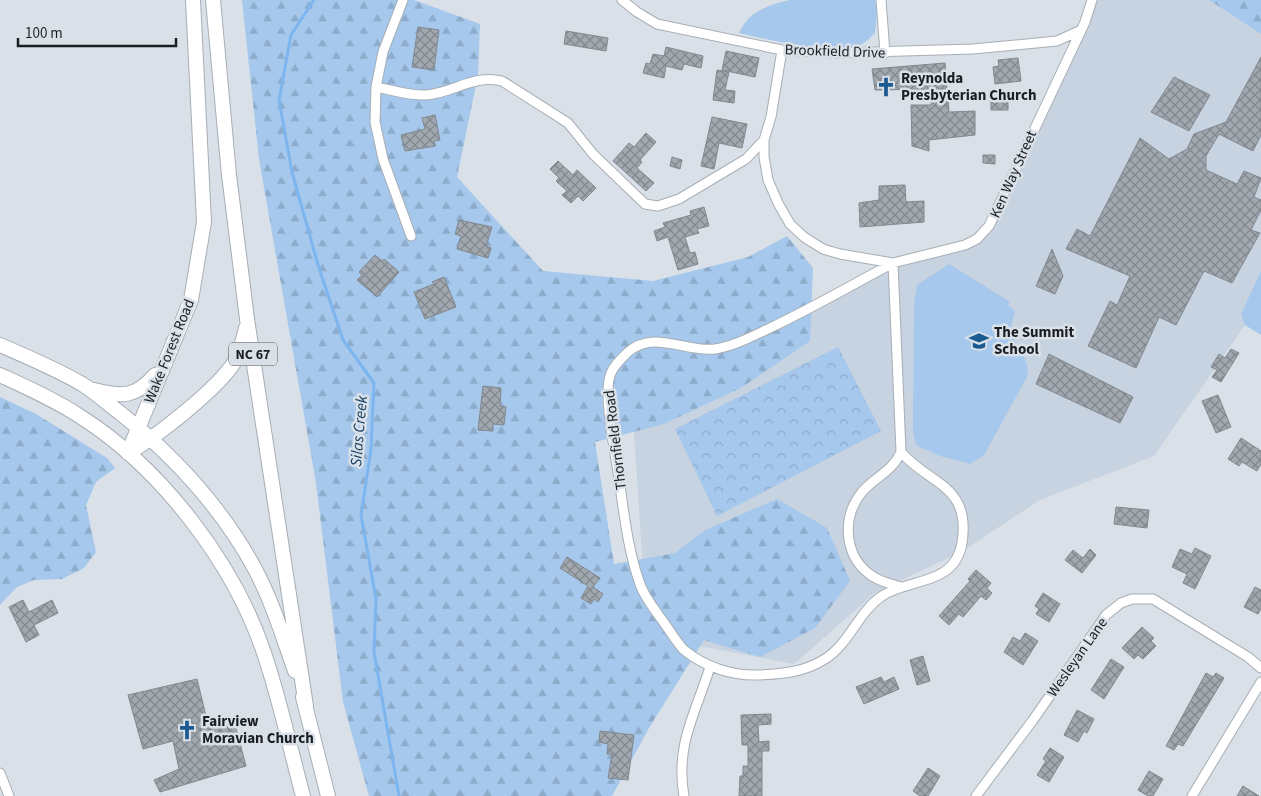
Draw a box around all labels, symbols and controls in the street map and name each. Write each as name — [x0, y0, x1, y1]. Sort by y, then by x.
scale bar — [18, 15, 175, 47]
text: 100 m — [25, 23, 63, 44]
street label: Brookfield Drive — [784, 39, 886, 64]
place label: Reynolda Presbyterian Church — [901, 68, 1037, 106]
church icon: Reynolda Presbyterian Church — [875, 76, 897, 98]
street label: Ken Way Street — [985, 127, 1042, 221]
street label: Wake Forest Road — [139, 296, 200, 406]
place label: The Summit School — [994, 322, 1074, 360]
school or university icon: The Summit School — [968, 330, 990, 352]
road number: NC 67 — [229, 342, 277, 366]
street label: Thornfield Road — [599, 389, 632, 491]
water label: Silas Creek — [345, 394, 373, 467]
street label: Wesleyan Lane — [1042, 613, 1113, 701]
place label: Fairview Moravian Church — [202, 711, 314, 749]
church icon: Fairview Moravian Church — [176, 719, 198, 741]

